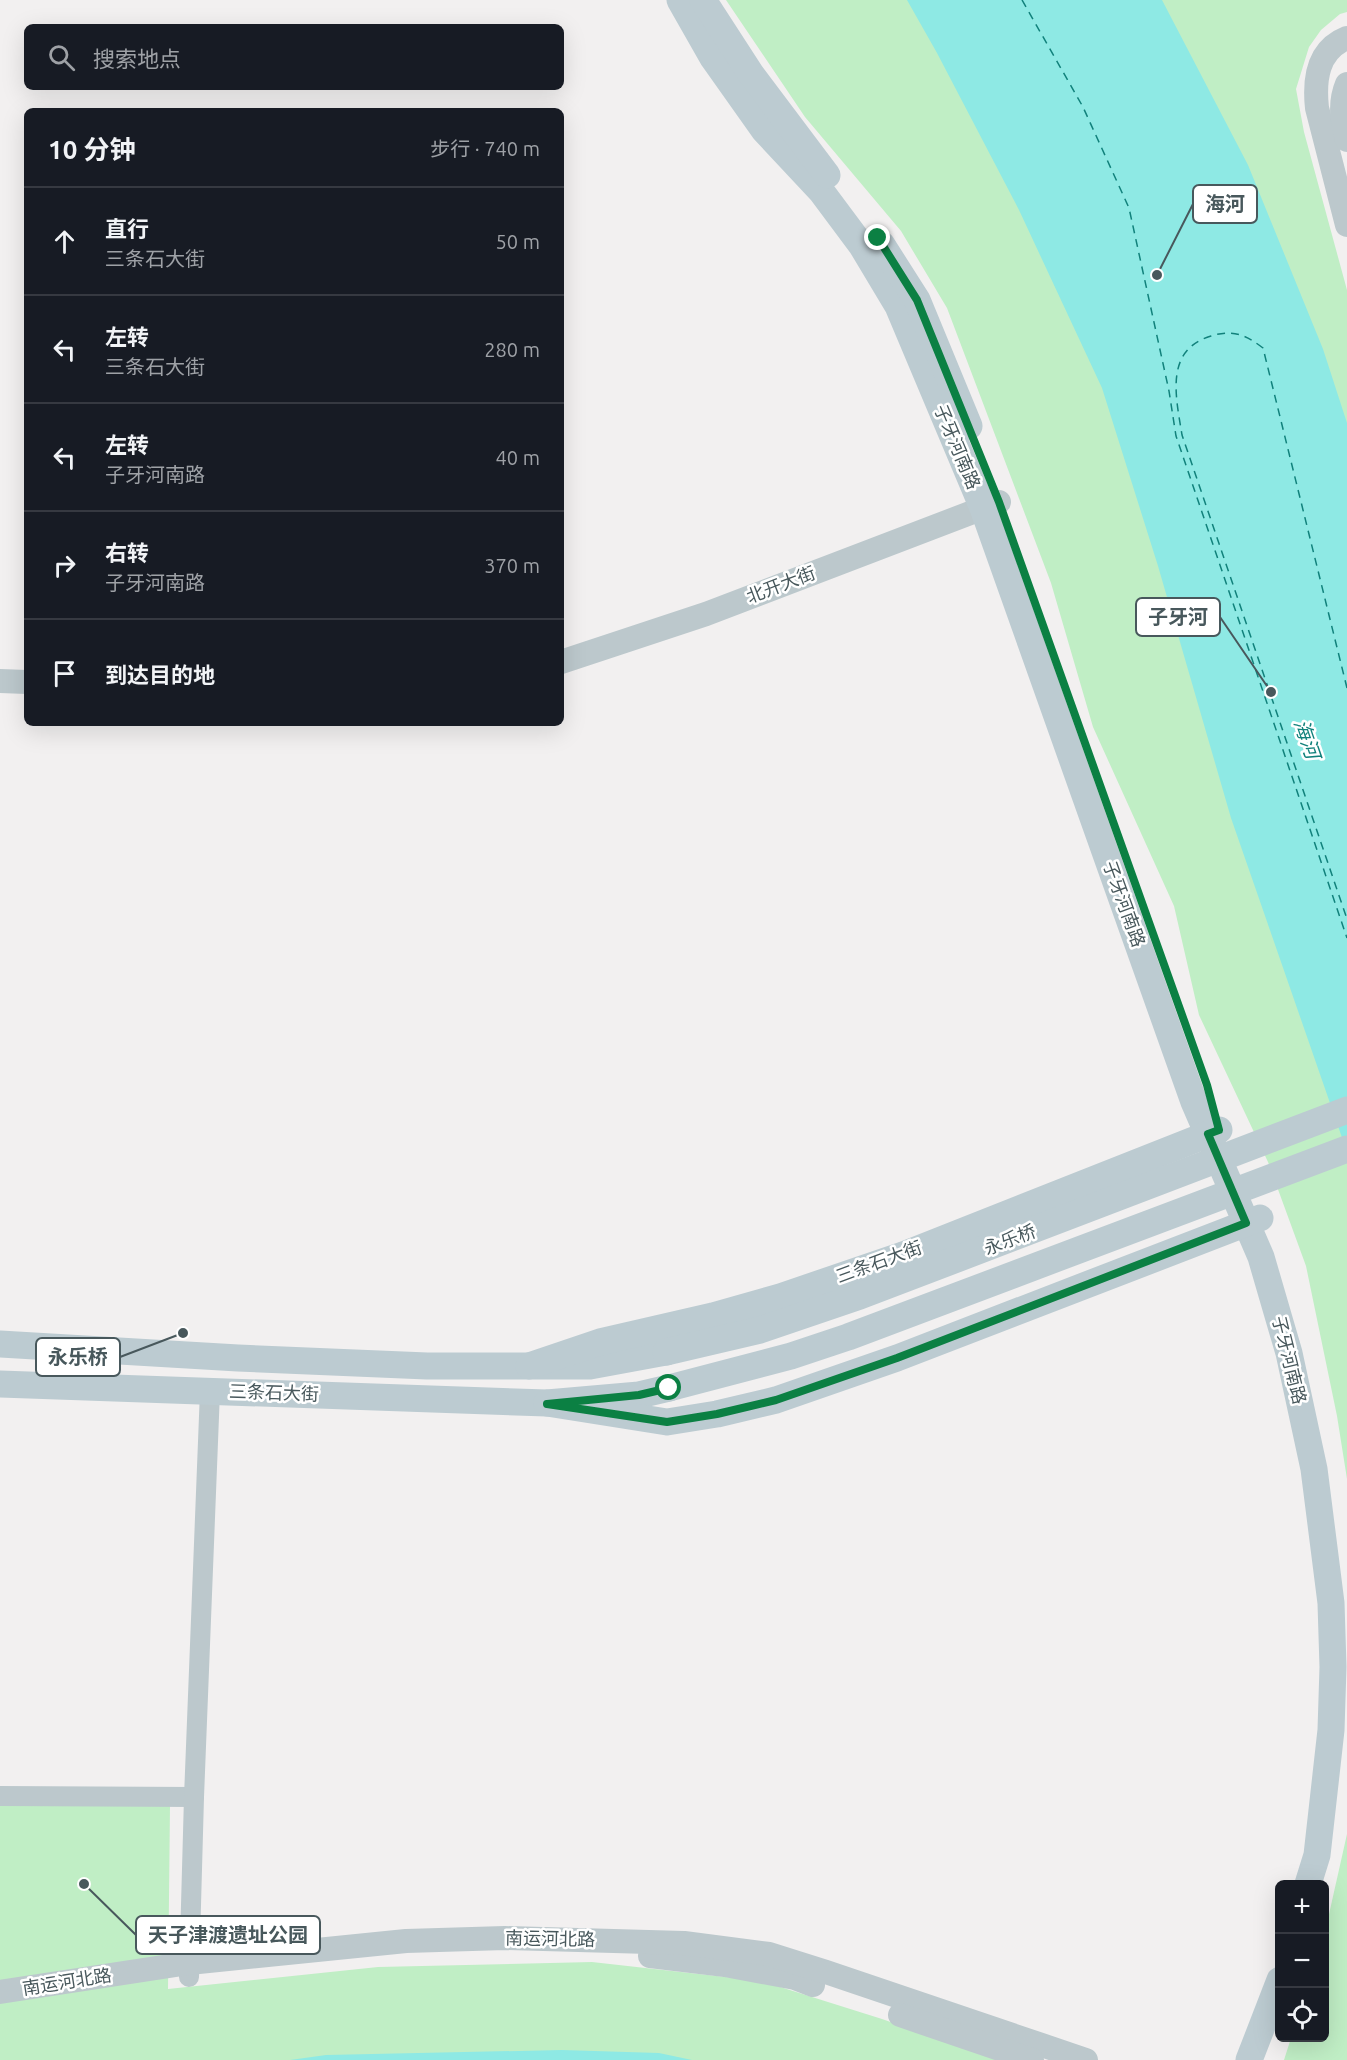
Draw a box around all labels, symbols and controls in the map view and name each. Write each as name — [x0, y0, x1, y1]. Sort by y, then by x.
search box — [24, 24, 564, 90]
icon: search — [45, 41, 78, 74]
text: 搜索地点 — [93, 46, 181, 71]
text: 10 分钟 — [48, 135, 136, 164]
text: 步行 · 740 m — [430, 137, 540, 160]
callout: 海河 — [1193, 185, 1257, 223]
text: 海河 — [1205, 192, 1245, 215]
text: 直行 — [105, 216, 149, 241]
route end — [864, 224, 890, 250]
icon: ahead — [48, 225, 81, 258]
text: 50 m — [496, 230, 540, 253]
text: 三条石大街 — [105, 247, 205, 270]
text: 左转 — [105, 324, 149, 349]
icon: left — [48, 333, 81, 366]
text: 280 m — [484, 338, 540, 361]
text: 三条石大街 — [105, 355, 205, 378]
street label: 子牙河南路 — [931, 401, 985, 492]
text: 左转 — [105, 432, 149, 457]
icon: left — [48, 441, 81, 474]
text: 40 m — [496, 446, 540, 469]
text: 子牙河南路 — [105, 463, 205, 486]
text: 右转 — [105, 540, 149, 565]
icon: right — [48, 549, 81, 582]
text: 370 m — [484, 554, 540, 577]
street label: 北开大街 — [743, 562, 818, 606]
text: 子牙河南路 — [105, 571, 205, 594]
callout: 子牙河 — [1136, 598, 1220, 636]
text: 子牙河 — [1148, 605, 1208, 628]
icon: arrive — [48, 657, 81, 690]
text: 到达目的地 — [105, 662, 215, 687]
water label: 海河 — [1290, 716, 1326, 765]
street label: 子牙河南路 — [1100, 858, 1150, 949]
street label: 永乐桥 — [981, 1220, 1038, 1258]
street label: 三条石大街 — [833, 1236, 924, 1286]
street label: 子牙河南路 — [1269, 1314, 1311, 1406]
callout: 永乐桥 — [36, 1338, 120, 1376]
text: 永乐桥 — [48, 1345, 108, 1368]
route start — [655, 1374, 681, 1400]
street label: 三条石大街 — [229, 1380, 319, 1404]
map controls — [1275, 1880, 1329, 2042]
button: + — [1275, 1880, 1329, 1934]
callout: 天子津渡遗址公园 — [136, 1916, 320, 1954]
text: 天子津渡遗址公园 — [148, 1923, 308, 1946]
street label: 南运河北路 — [505, 1927, 595, 1949]
button: − — [1275, 1934, 1329, 1988]
street label: 南运河北路 — [21, 1964, 113, 1998]
button: locate — [1275, 1988, 1329, 2042]

